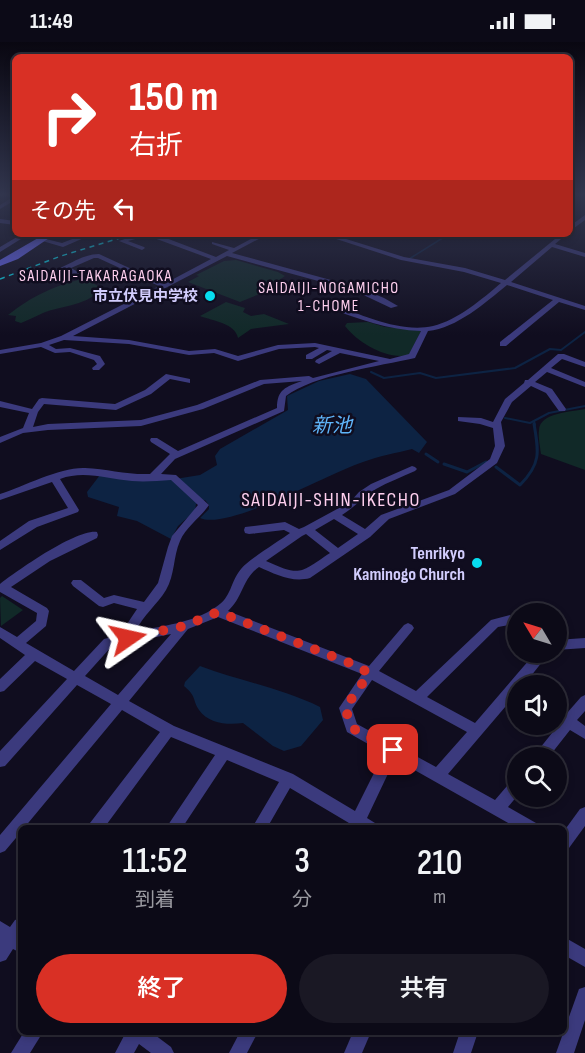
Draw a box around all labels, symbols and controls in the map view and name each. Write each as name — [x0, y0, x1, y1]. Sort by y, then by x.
text: 11:49 — [30, 8, 73, 35]
text: 150 m — [129, 72, 218, 123]
icon: right — [30, 78, 108, 156]
text: 右折 — [129, 130, 183, 162]
icon: left — [108, 192, 141, 225]
text: その先 — [30, 198, 96, 225]
district label: SAIDAIJI-TAKARAGAOKA — [19, 267, 173, 286]
district label: SAIDAIJI-NOGAMICHO 1-CHOME — [258, 279, 400, 316]
place label: 市立伏見中学校 — [93, 287, 198, 306]
marker: 市立伏見中学校 — [203, 289, 217, 303]
water label: 新池 — [312, 414, 354, 438]
district label: SAIDAIJI-SHIN-IKECHO — [241, 488, 421, 512]
place label: Tenrikyo Kaminogo Church — [353, 543, 465, 585]
marker: Tenrikyo Kaminogo Church — [470, 556, 484, 570]
north arrow — [507, 603, 567, 663]
map controls — [507, 603, 567, 807]
position arrow — [96, 606, 160, 670]
button: sound — [507, 675, 567, 735]
pin — [367, 724, 418, 775]
icon: arrive — [376, 733, 409, 766]
button: search — [507, 747, 567, 807]
text: 11:52 — [123, 840, 188, 883]
text: 3 — [294, 840, 310, 883]
text: 210 — [417, 842, 462, 885]
text: m — [433, 885, 446, 909]
text: 到着 — [135, 888, 175, 912]
text: 分 — [292, 888, 312, 912]
button: 終了 — [36, 954, 287, 1023]
button: 共有 — [299, 954, 549, 1023]

